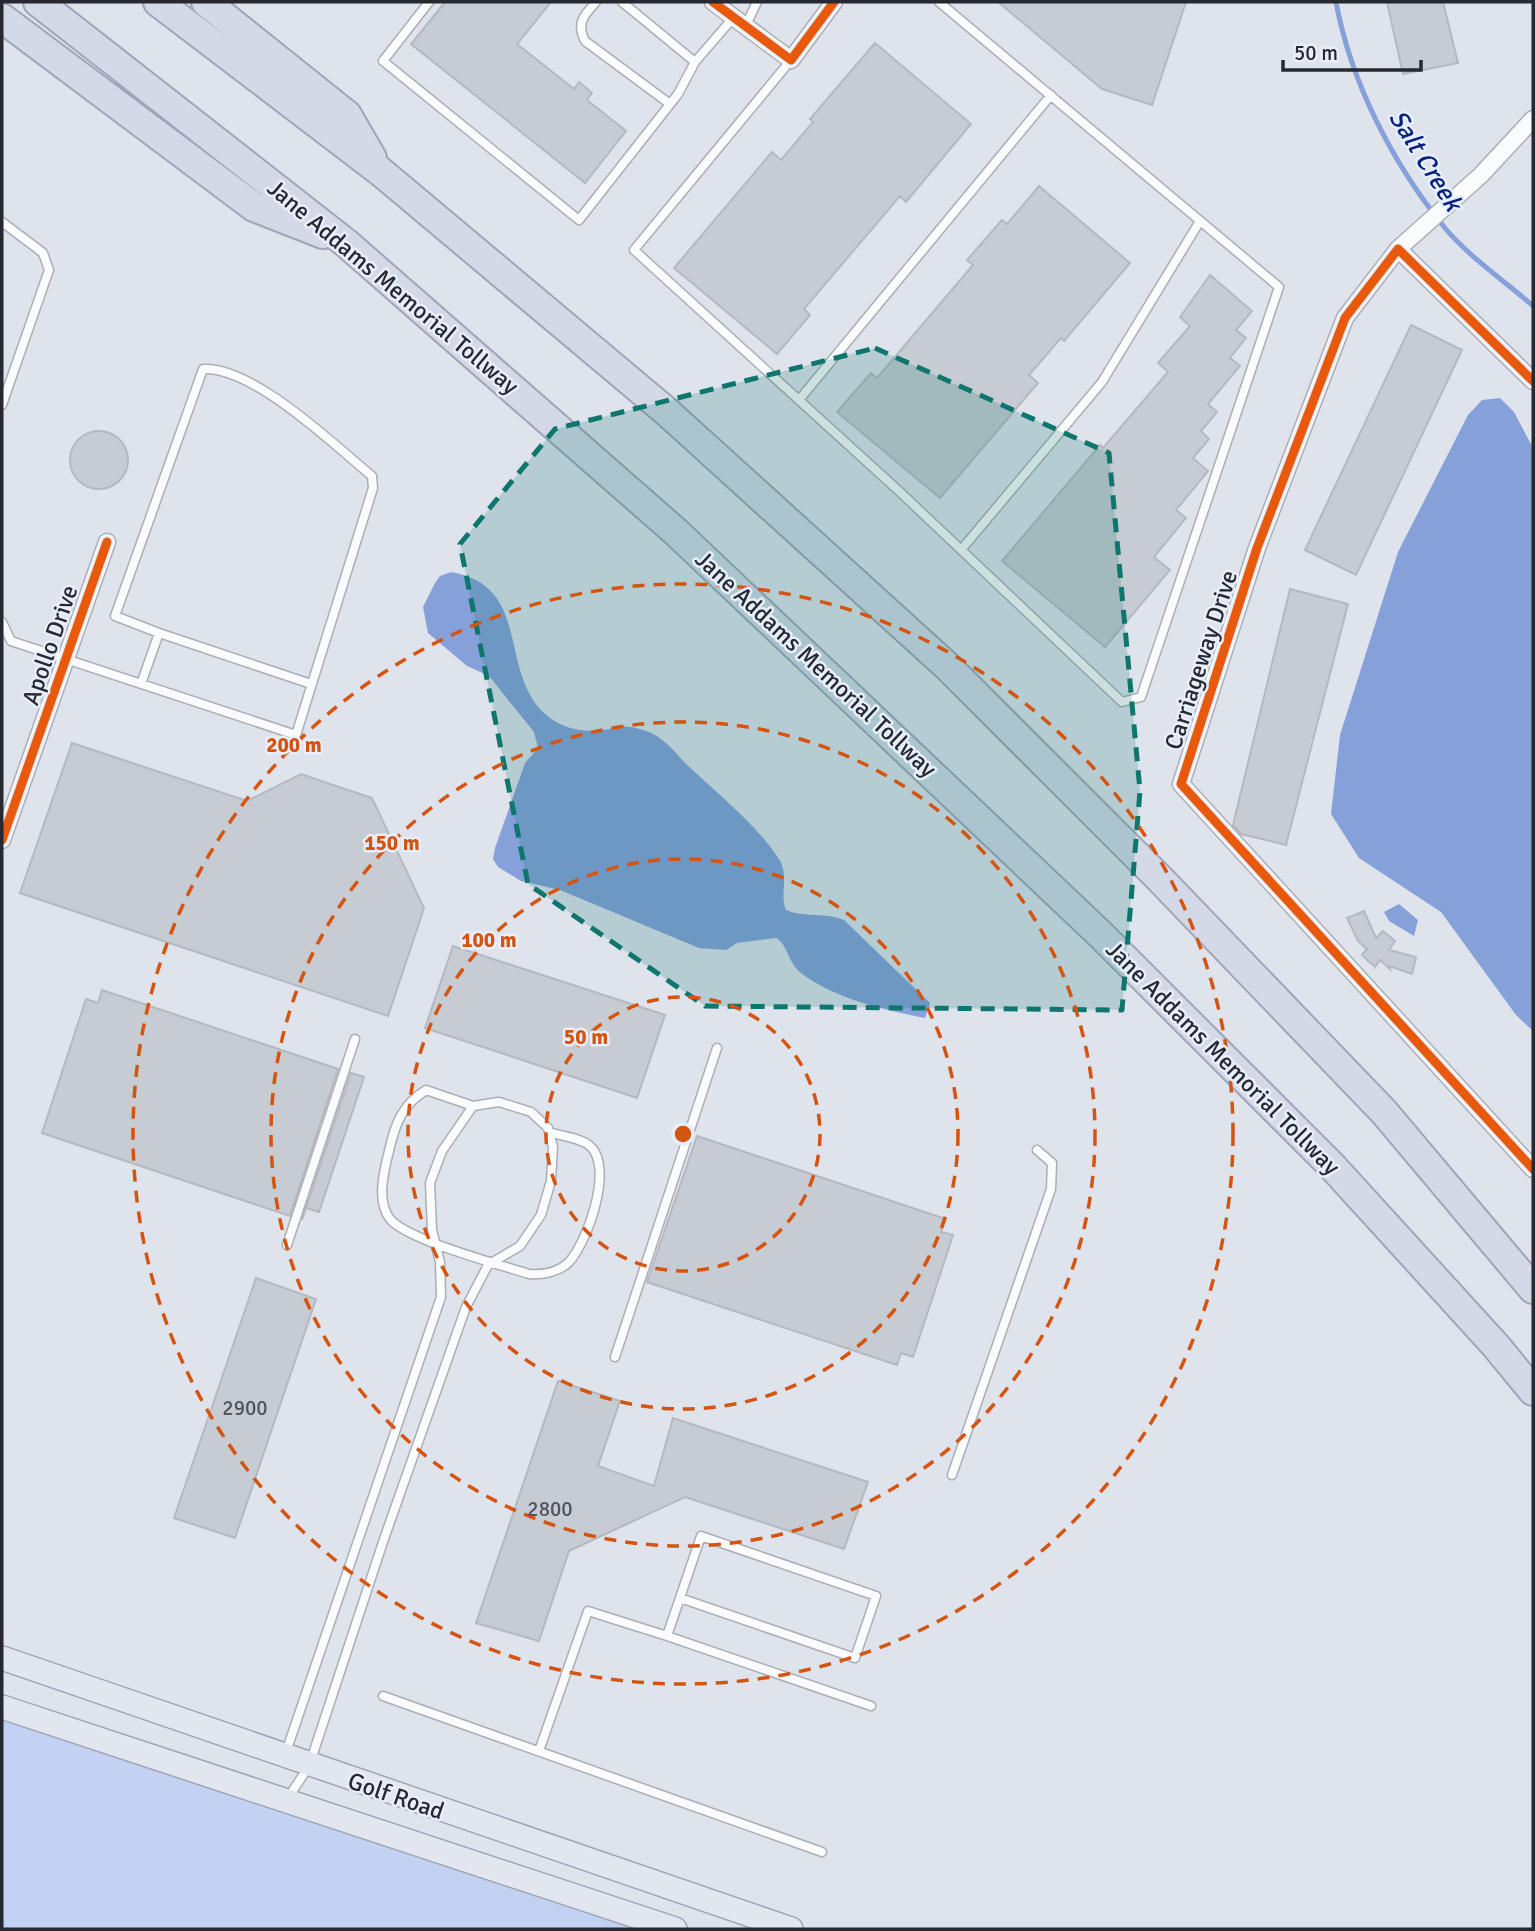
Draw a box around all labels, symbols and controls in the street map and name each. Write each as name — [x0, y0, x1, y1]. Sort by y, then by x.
scale bar — [1283, 28, 1421, 72]
text: 50 m — [1294, 40, 1338, 66]
water label: Salt Creek — [1382, 104, 1470, 219]
street label: Jane Addams Memorial Tollway — [261, 173, 525, 401]
street label: Jane Addams Memorial Tollway — [689, 544, 943, 784]
street label: Carriageway Drive — [1158, 567, 1244, 753]
street label: Apollo Drive — [15, 581, 85, 709]
text: 200 m — [266, 732, 322, 758]
text: 150 m — [364, 830, 420, 856]
text: 100 m — [461, 927, 517, 953]
street label: Jane Addams Memorial Tollway — [1100, 935, 1346, 1181]
text: 50 m — [564, 1024, 608, 1050]
centre of rings — [671, 1122, 695, 1146]
house number: 2900 — [222, 1395, 268, 1421]
house number: 2800 — [527, 1496, 573, 1522]
street label: Golf Road — [344, 1766, 448, 1826]

